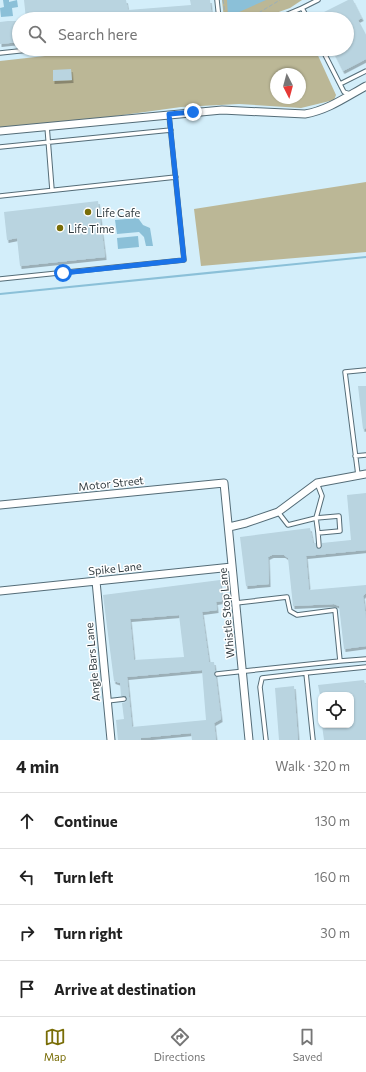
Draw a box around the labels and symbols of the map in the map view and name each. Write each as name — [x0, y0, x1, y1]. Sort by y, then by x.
north arrow — [270, 68, 306, 104]
route end — [184, 103, 202, 121]
place label: Life Cafe — [96, 206, 140, 219]
marker: Life Cafe — [83, 207, 93, 217]
place label: Life Time — [68, 222, 115, 235]
marker: Life Time — [55, 223, 65, 233]
route start — [54, 264, 72, 282]
street label: Motor Street — [78, 473, 145, 493]
street label: Spike Lane — [88, 559, 143, 577]
street label: Whistle Stop Lane — [216, 567, 236, 659]
street label: Angle Bars Lane — [82, 622, 102, 702]

